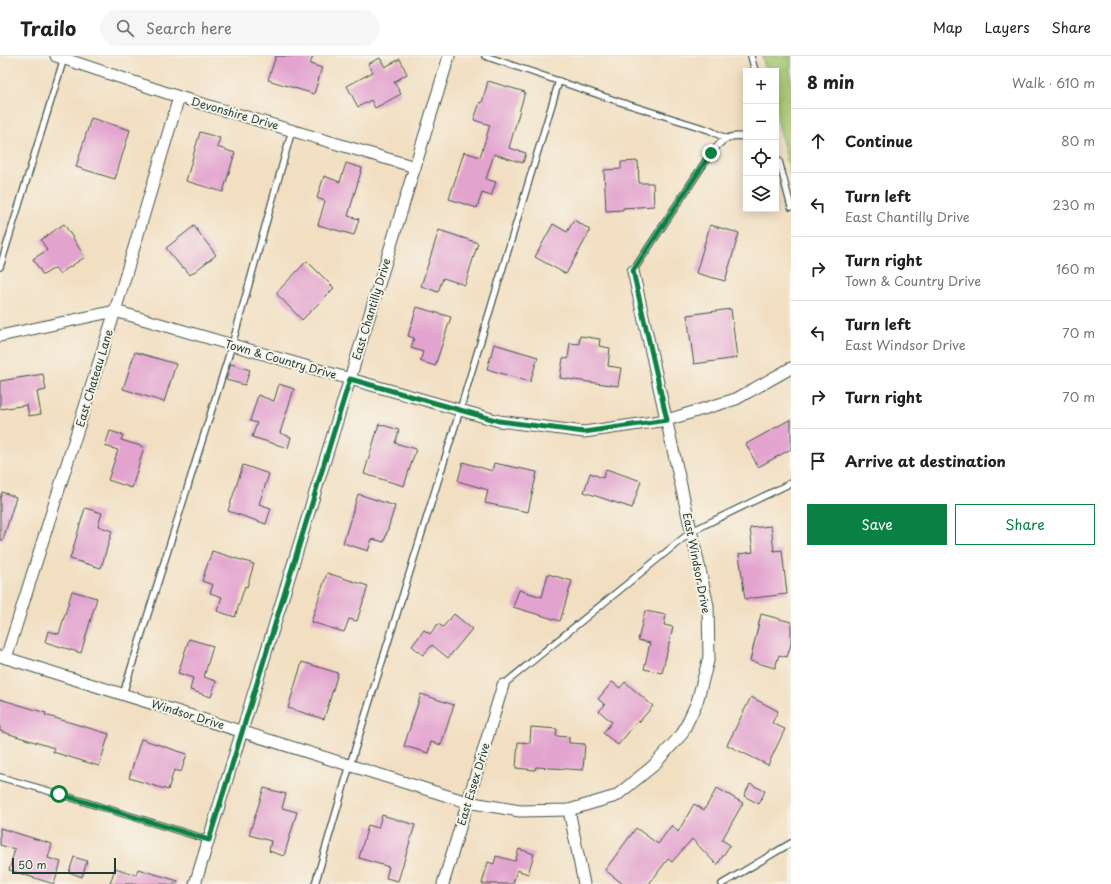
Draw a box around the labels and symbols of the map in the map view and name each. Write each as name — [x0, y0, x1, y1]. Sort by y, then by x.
street label: Devonshire Drive — [189, 92, 281, 134]
route end — [702, 144, 720, 162]
street label: East Chantilly Drive — [347, 256, 395, 362]
street label: East Chateau Lane — [71, 327, 117, 429]
street label: Town & Country Drive — [223, 335, 339, 383]
street label: East Windsor Drive — [679, 511, 715, 615]
street label: Windsor Drive — [149, 695, 227, 733]
street label: East Essex Drive — [452, 740, 494, 828]
route start — [50, 785, 68, 803]
scale bar — [12, 856, 116, 875]

